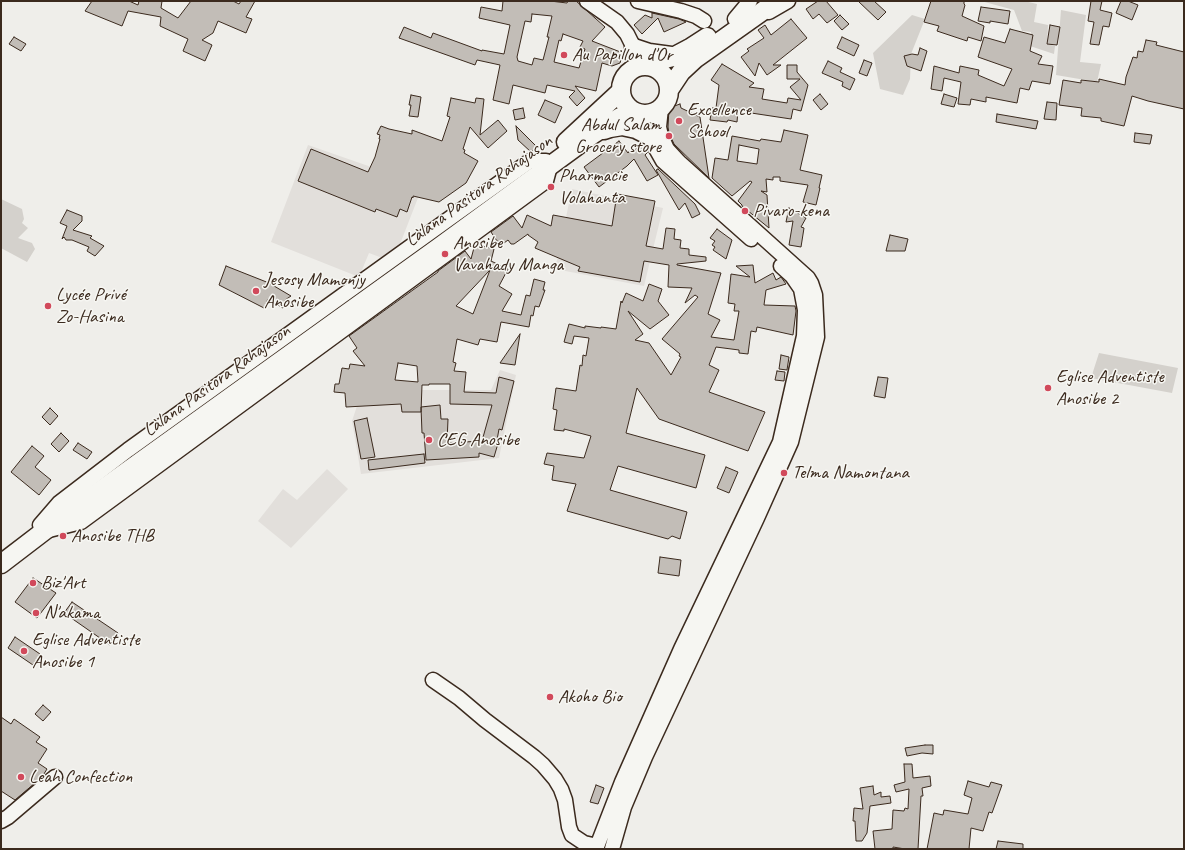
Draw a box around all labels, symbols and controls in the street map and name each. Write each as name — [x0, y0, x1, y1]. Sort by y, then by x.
place label: Au Papillon d'Or — [572, 44, 672, 66]
marker: Au Papillon d'Or — [559, 50, 569, 60]
place label: Excellence School — [687, 99, 751, 143]
place label: Abdul Salam Grocery store — [575, 114, 661, 158]
marker: Excellence School — [674, 116, 684, 126]
street label: Làlana Pasitora Rahajason — [401, 130, 557, 252]
marker: Abdul Salam Grocery store — [664, 131, 674, 141]
place label: Pharmacie Volahanta — [559, 165, 627, 209]
marker: Pharmacie Volahanta — [546, 182, 556, 192]
place label: Pivaro-kena — [753, 200, 829, 222]
marker: Pivaro-kena — [740, 206, 750, 216]
place label: Anosibe Vavahady Manga — [453, 232, 563, 276]
marker: Anosibe Vavahady Manga — [440, 249, 450, 259]
place label: Jesosy Mamonjy Anosibe — [264, 269, 365, 313]
place label: Lycée Privé Zo-Hasina — [56, 284, 126, 328]
marker: Jesosy Mamonjy Anosibe — [251, 286, 261, 296]
marker: Lycée Privé Zo-Hasina — [43, 301, 53, 311]
street label: Làlana Pasitora Rahajason — [139, 320, 295, 442]
place label: Eglise Adventiste Anosibe 2 — [1056, 366, 1164, 410]
marker: Eglise Adventiste Anosibe 2 — [1043, 383, 1053, 393]
place label: CEG Anosibe — [437, 429, 519, 451]
marker: CEG Anosibe — [424, 435, 434, 445]
place label: Telma Namontana — [792, 462, 909, 484]
marker: Telma Namontana — [779, 468, 789, 478]
place label: Anosibe THB — [71, 525, 154, 547]
marker: Anosibe THB — [58, 531, 68, 541]
place label: Biz'Art — [41, 572, 85, 594]
marker: Biz'Art — [28, 578, 38, 588]
place label: N'akama — [44, 602, 100, 624]
marker: N'akama — [31, 608, 41, 618]
place label: Eglise Adventiste Anosibe 1 — [32, 629, 140, 673]
marker: Eglise Adventiste Anosibe 1 — [19, 646, 29, 656]
place label: Akoho Bio — [558, 686, 622, 708]
marker: Akoho Bio — [545, 692, 555, 702]
place label: Leah Confection — [29, 766, 132, 788]
marker: Leah Confection — [16, 772, 26, 782]

